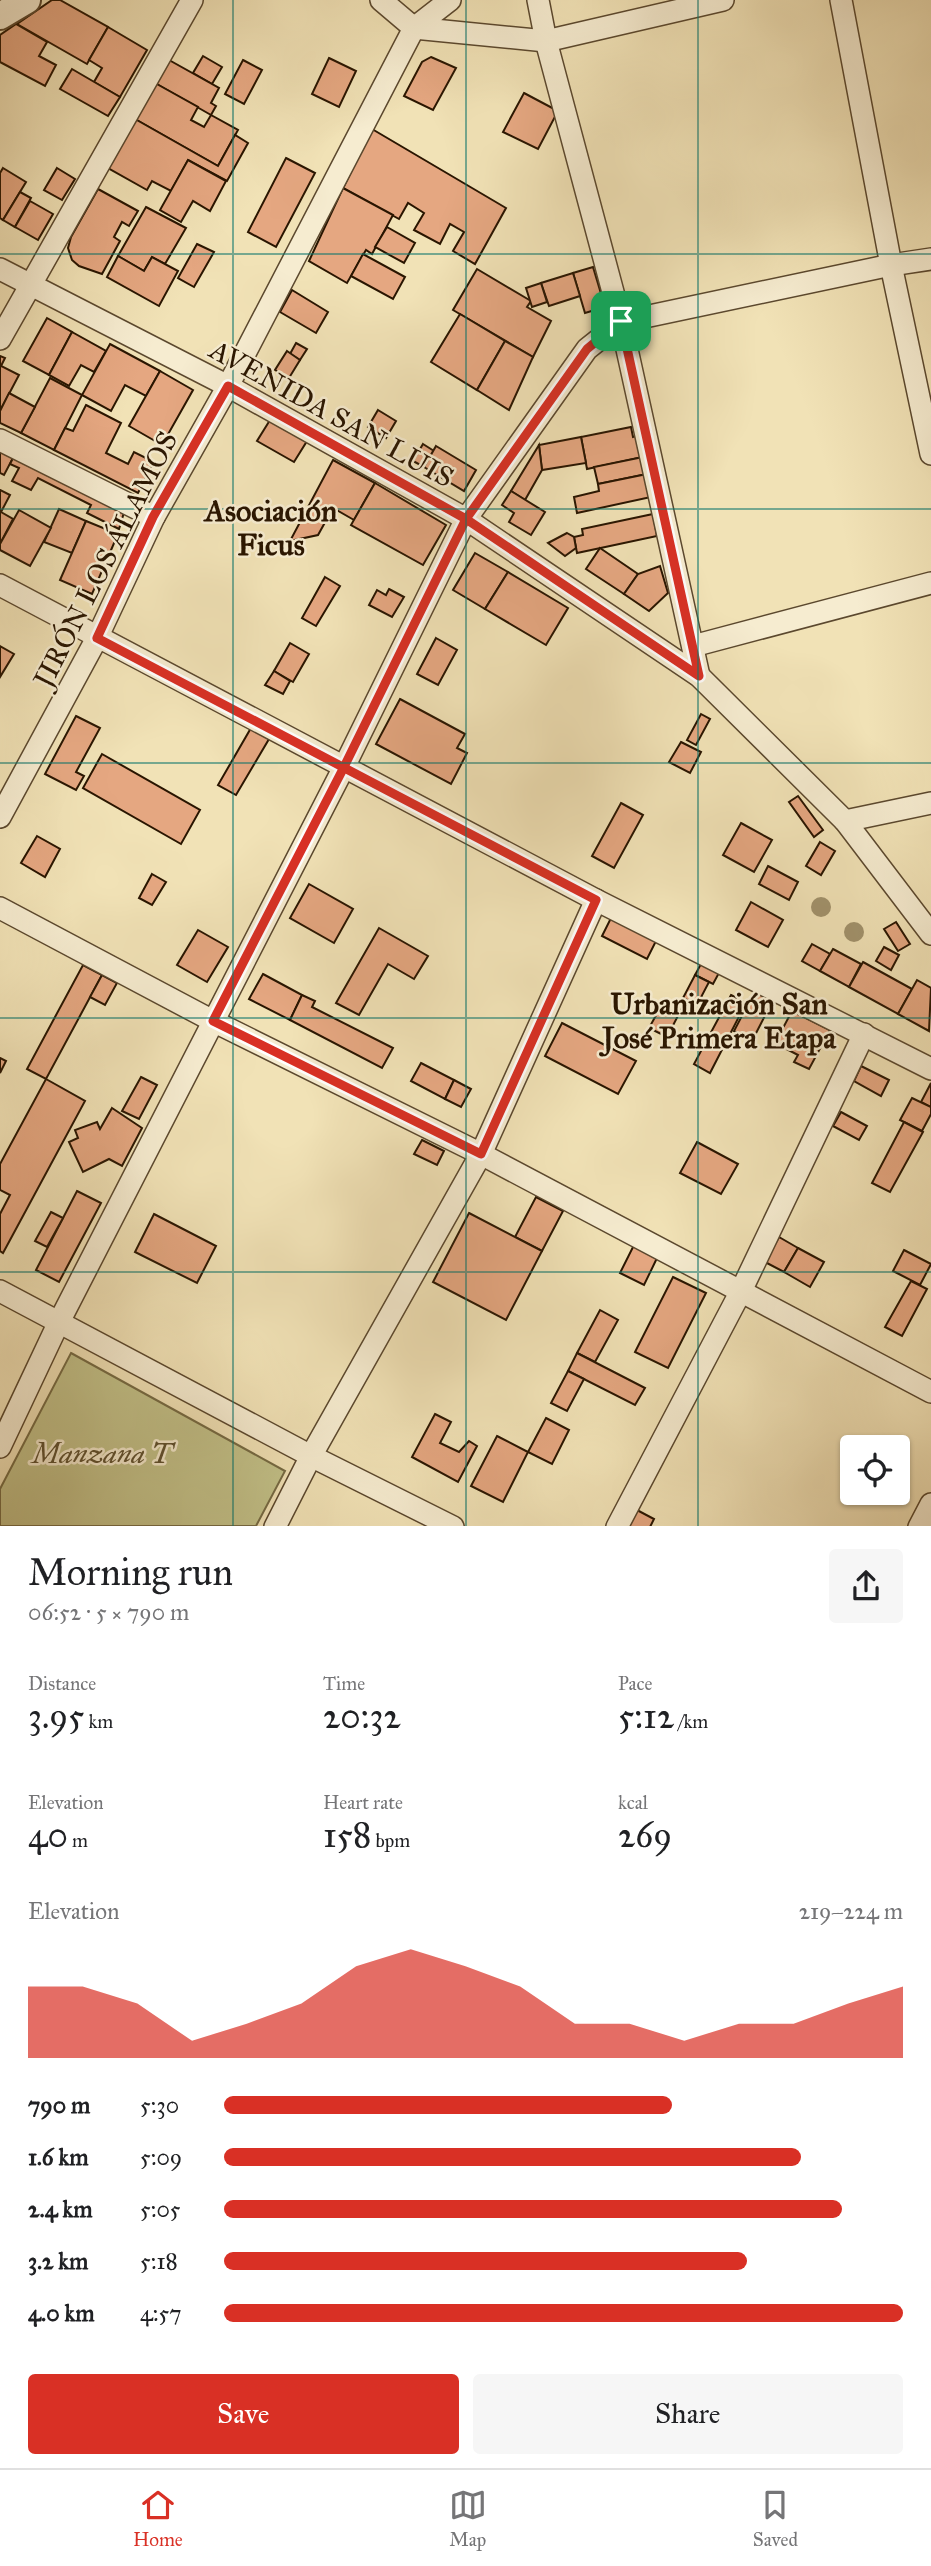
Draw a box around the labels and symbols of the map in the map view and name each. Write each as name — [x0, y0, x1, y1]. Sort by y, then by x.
pin — [591, 291, 651, 351]
street label: AVENIDA SAN LUIS — [203, 331, 460, 495]
street label: JIRÓN LOS ÁLAMOS — [24, 425, 185, 696]
district label: Asociación Ficus — [203, 493, 338, 563]
district label: Urbanización San José Primera Etapa — [598, 986, 837, 1057]
park label: Manzana T — [29, 1436, 176, 1471]

